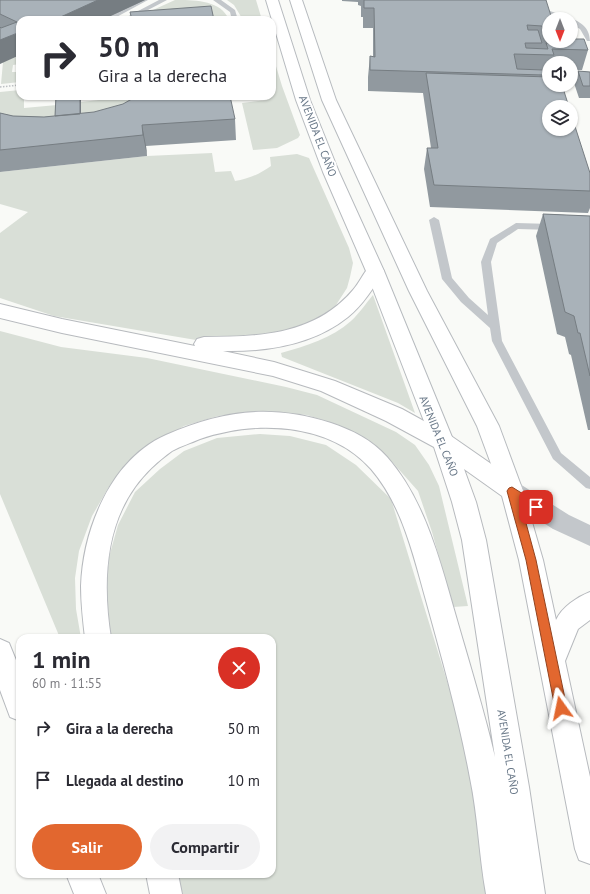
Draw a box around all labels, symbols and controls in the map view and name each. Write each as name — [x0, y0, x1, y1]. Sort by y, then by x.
north arrow — [542, 12, 578, 48]
map controls — [542, 12, 578, 136]
text: 50 m — [98, 28, 159, 65]
icon: right — [32, 32, 84, 84]
button: sound — [542, 56, 578, 92]
text: Gira a la derecha — [98, 64, 227, 87]
street label: AVENIDA EL CAÑO — [296, 93, 340, 179]
button: layers — [542, 100, 578, 136]
street label: AVENIDA EL CAÑO — [416, 394, 462, 478]
pin — [519, 490, 553, 524]
icon: arrive — [525, 496, 547, 518]
text: 1 min — [32, 644, 91, 675]
button: close — [218, 647, 260, 689]
text: 60 m · 11:55 — [32, 675, 102, 692]
position arrow — [540, 687, 582, 729]
street label: AVENIDA EL CAÑO — [494, 708, 522, 796]
icon: right — [32, 717, 54, 739]
text: Gira a la derecha — [66, 719, 173, 738]
text: 50 m — [227, 719, 260, 738]
icon: arrive — [32, 769, 54, 791]
text: Llegada al destino — [66, 771, 184, 790]
text: 10 m — [227, 771, 260, 790]
button: Salir — [32, 824, 142, 870]
button: Compartir — [150, 824, 260, 870]

